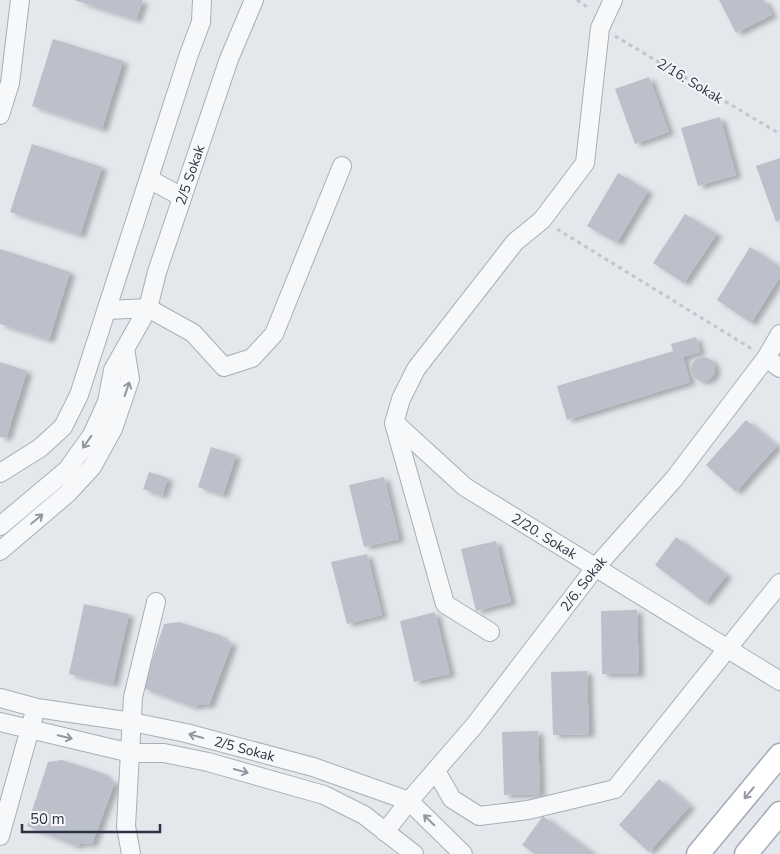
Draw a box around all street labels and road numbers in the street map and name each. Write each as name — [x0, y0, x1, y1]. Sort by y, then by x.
street label: 2/16. Sokak — [654, 54, 727, 109]
street label: 2/5 Sokak — [171, 141, 209, 207]
street label: 2/20. Sokak — [508, 508, 582, 564]
street label: 2/6. Sokak — [556, 551, 612, 615]
street label: 2/5 Sokak — [212, 731, 278, 766]

